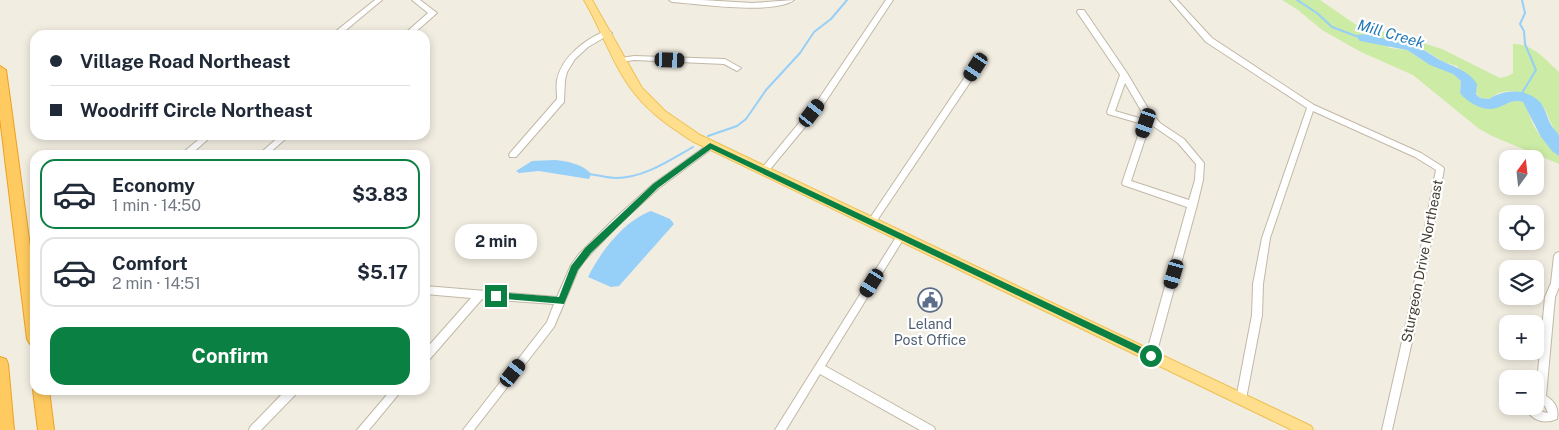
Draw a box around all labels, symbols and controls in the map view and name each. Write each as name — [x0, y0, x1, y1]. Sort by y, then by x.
water label: Mill Creek — [1356, 16, 1427, 51]
text: Village Road Northeast — [80, 50, 291, 72]
car — [961, 50, 990, 84]
car — [654, 52, 685, 68]
car — [796, 97, 827, 129]
text: Woodriff Circle Northeast — [80, 99, 313, 121]
car — [1134, 106, 1157, 140]
north arrow — [1499, 150, 1544, 195]
map controls — [1499, 150, 1544, 415]
icon: car — [52, 172, 97, 217]
text: Economy — [112, 174, 195, 196]
street label: Sturgeon Drive Northeast — [1398, 178, 1446, 344]
text: $3.83 — [352, 183, 408, 205]
text: 1 min · 14:50 — [112, 196, 201, 215]
button: locate — [1499, 205, 1544, 250]
callout: 2 min — [455, 224, 537, 258]
text: 2 min — [475, 232, 517, 251]
icon: car — [52, 250, 97, 295]
text: Comfort — [112, 252, 188, 274]
car — [1162, 258, 1185, 290]
button: layers — [1499, 260, 1544, 305]
text: $5.17 — [357, 261, 408, 283]
car — [857, 266, 886, 300]
text: 2 min · 14:51 — [112, 274, 201, 293]
route end — [485, 285, 507, 307]
public building icon: Leland Post Office — [917, 287, 943, 313]
button: + — [1499, 315, 1544, 360]
place label: Leland Post Office — [894, 316, 966, 348]
button: Confirm — [50, 327, 410, 385]
route start — [1140, 345, 1162, 367]
car — [497, 357, 528, 389]
button: − — [1499, 370, 1544, 415]

